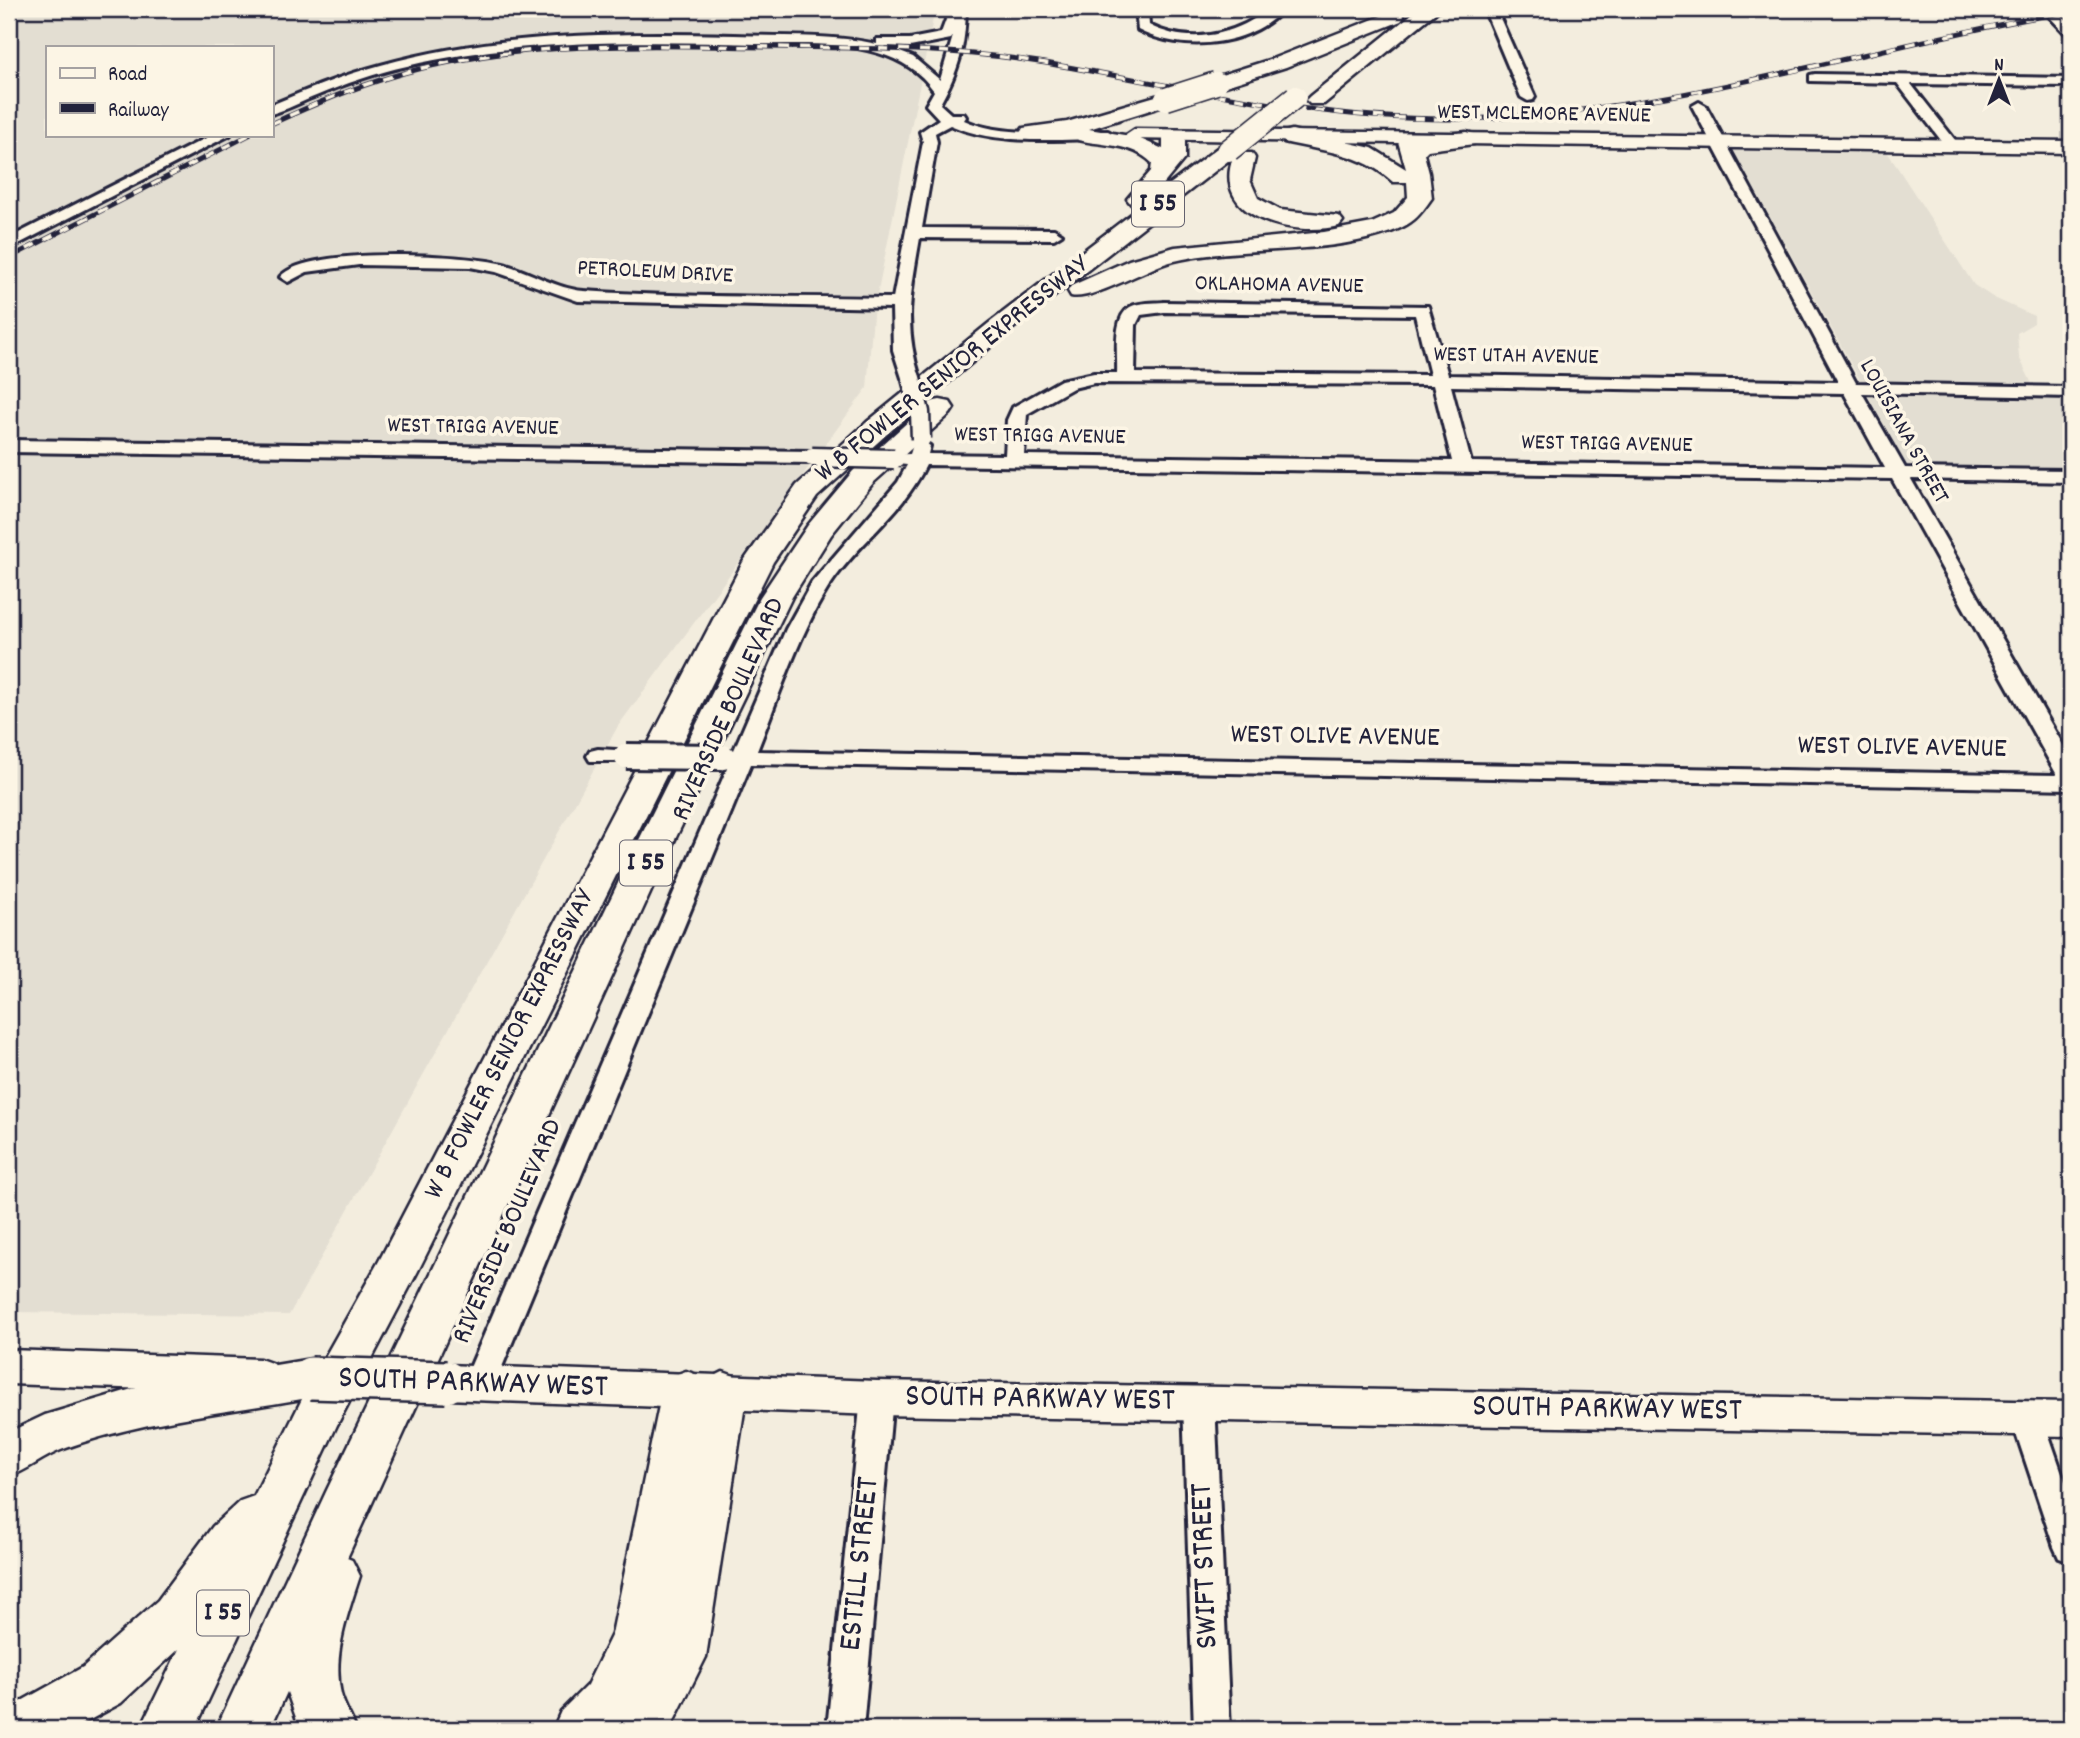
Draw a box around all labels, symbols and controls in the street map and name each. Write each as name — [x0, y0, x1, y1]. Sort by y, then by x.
legend — [46, 46, 273, 136]
north arrow — [1965, 46, 2035, 116]
text: N — [1994, 53, 2004, 80]
text: Road — [108, 61, 147, 91]
text: Railway — [108, 97, 169, 127]
street label: WEST MCLEMORE AVENUE — [1437, 97, 1652, 133]
road number: I 55 — [1132, 182, 1184, 226]
street label: W B FOWLER SENIOR EXPRESSWAY — [807, 246, 1099, 493]
street label: PETROLEUM DRIVE — [576, 252, 734, 294]
street label: OKLAHOMA AVENUE — [1194, 268, 1364, 304]
street label: WEST UTAH AVENUE — [1433, 339, 1599, 375]
street label: LOUISIANA STREET — [1850, 354, 1956, 510]
street label: WEST TRIGG AVENUE — [387, 410, 559, 446]
street label: WEST TRIGG AVENUE — [954, 419, 1126, 455]
street label: WEST TRIGG AVENUE — [1521, 427, 1693, 463]
street label: RIVERSIDE BOULEVARD — [663, 592, 797, 828]
street label: WEST OLIVE AVENUE — [1230, 716, 1440, 760]
street label: WEST OLIVE AVENUE — [1797, 727, 2007, 771]
road number: I 55 — [620, 841, 672, 886]
street label: W B FOWLER SENIOR EXPRESSWAY — [415, 883, 607, 1207]
street label: RIVERSIDE BOULEVARD — [444, 1113, 574, 1351]
street label: SOUTH PARKWAY WEST — [337, 1356, 609, 1412]
street label: SOUTH PARKWAY WEST — [905, 1374, 1175, 1426]
street label: SOUTH PARKWAY WEST — [1472, 1384, 1742, 1436]
street label: ESTILL STREET — [829, 1475, 893, 1653]
street label: SWIFT STREET — [1180, 1482, 1232, 1650]
road number: I 55 — [197, 1590, 249, 1636]

